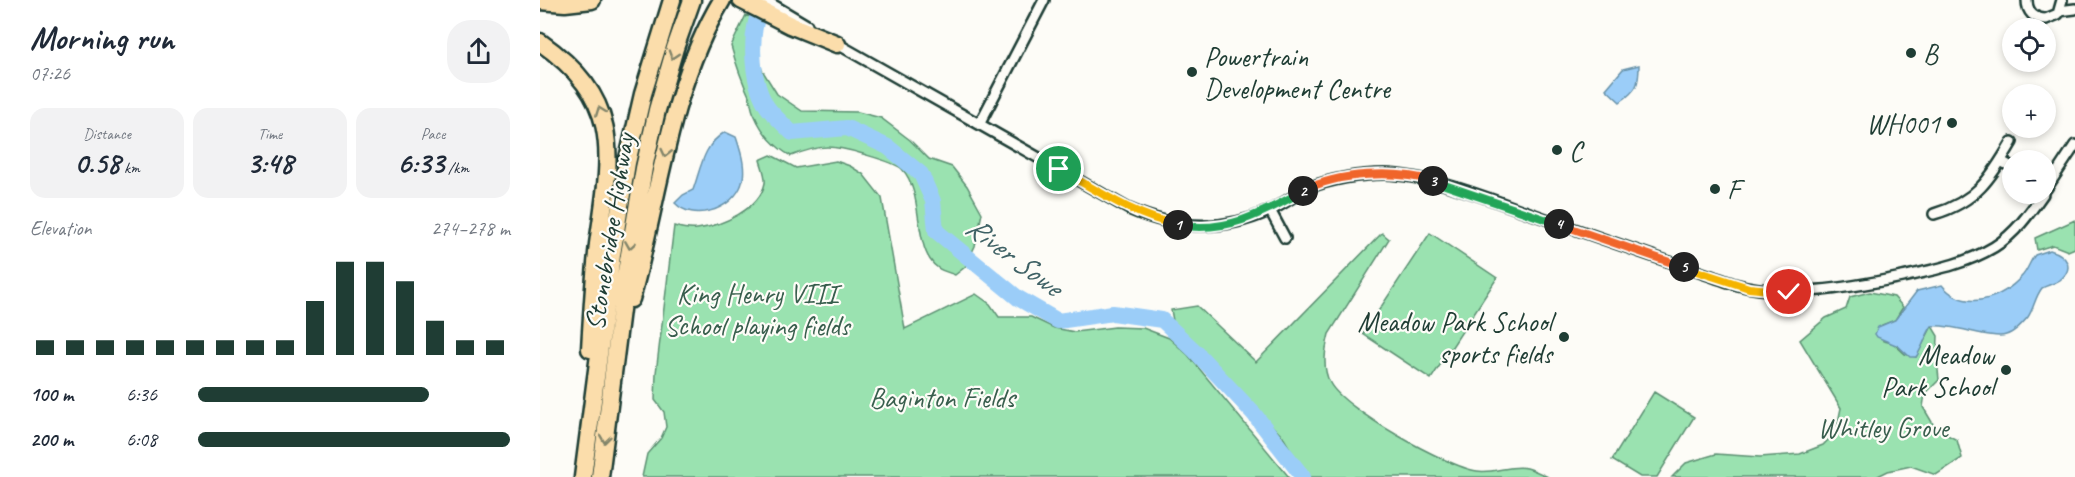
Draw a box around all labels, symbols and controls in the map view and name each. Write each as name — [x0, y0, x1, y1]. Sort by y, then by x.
text: Morning run — [30, 17, 174, 59]
map controls — [2002, 18, 2056, 204]
button: locate — [2002, 18, 2056, 72]
button: share — [447, 20, 510, 83]
place label: B — [1923, 36, 1940, 71]
place label: Powertrain Development Centre — [1204, 39, 1392, 106]
marker: B — [1904, 46, 1918, 60]
one-way arrow — [668, 49, 680, 60]
text: 07:26 — [30, 61, 70, 86]
marker: Powertrain Development Centre — [1185, 65, 1199, 79]
button: + — [2002, 84, 2056, 138]
one-way arrow — [594, 106, 607, 116]
place label: WH001 — [1866, 106, 1941, 141]
marker: WH001 — [1945, 116, 1959, 130]
text: Distance — [83, 124, 131, 144]
text: Time — [258, 124, 282, 144]
text: Pace — [421, 124, 445, 144]
street label: Stonebridge Highway — [577, 129, 643, 333]
place label: C — [1569, 133, 1585, 168]
pin — [1033, 143, 1084, 194]
marker: C — [1550, 143, 1564, 157]
text: 0.58 — [74, 144, 120, 182]
text: 3:48 — [247, 144, 293, 182]
text: 6:33 — [397, 144, 444, 182]
one-way arrow — [660, 147, 673, 157]
button: − — [2002, 150, 2056, 204]
icon: arrive — [1042, 152, 1075, 185]
text: km — [120, 158, 140, 178]
text: /km — [444, 158, 469, 178]
pin: 3 — [1418, 166, 1448, 196]
text: 3 — [1429, 171, 1437, 191]
place label: F — [1727, 172, 1746, 207]
pin: 2 — [1288, 176, 1318, 206]
text: 2 — [1299, 181, 1307, 201]
marker: F — [1708, 182, 1722, 196]
water label: River Sowe — [959, 208, 1073, 307]
pin: 4 — [1544, 209, 1574, 239]
pin: 1 — [1163, 210, 1193, 240]
text: 4 — [1555, 214, 1563, 234]
text: 1 — [1174, 215, 1182, 235]
text: Elevation — [30, 216, 92, 241]
text: 274–278 m — [431, 216, 510, 241]
one-way arrow — [625, 241, 637, 250]
pin: 5 — [1669, 252, 1699, 282]
text: 5 — [1681, 257, 1687, 277]
pin — [1763, 266, 1814, 317]
icon: check — [1772, 275, 1805, 308]
park label: King Henry VIII School playing fields — [664, 276, 852, 343]
place label: Meadow Park School sports fields — [1358, 304, 1557, 371]
marker: Meadow Park School sports fields — [1557, 330, 1571, 344]
place label: Meadow Park School — [1881, 337, 1999, 404]
marker: Meadow Park School — [1999, 363, 2013, 377]
park label: Baginton Fields — [869, 380, 1017, 415]
text: 100 m — [30, 382, 73, 407]
text: 6:36 — [126, 382, 157, 407]
park label: Whitley Grove — [1818, 410, 1950, 445]
text: 200 m — [30, 427, 73, 452]
text: 6:08 — [126, 427, 157, 452]
one-way arrow — [599, 434, 612, 443]

